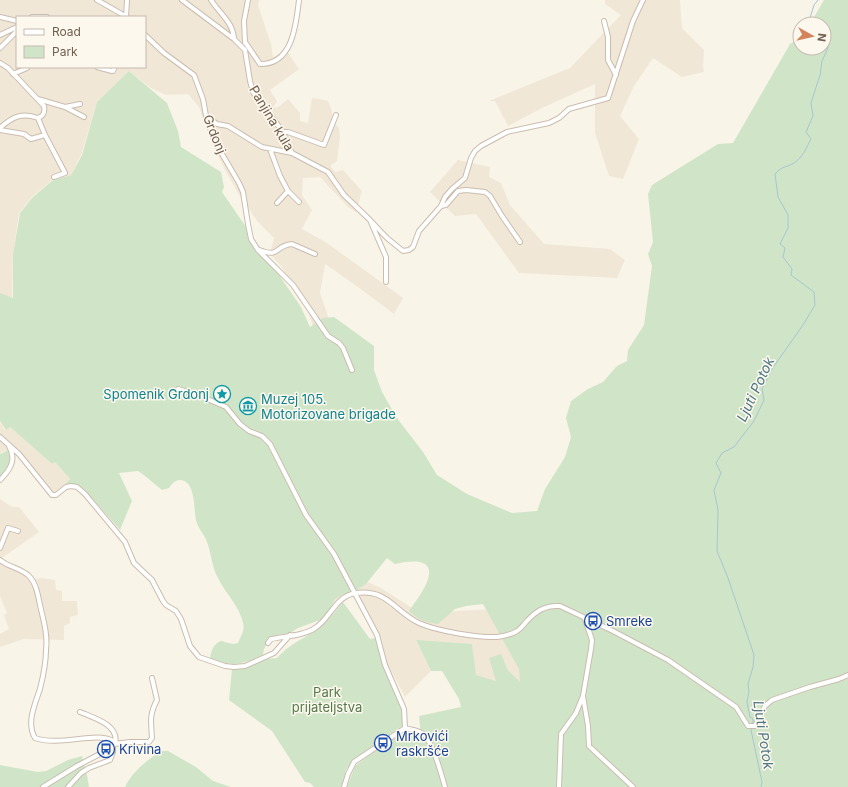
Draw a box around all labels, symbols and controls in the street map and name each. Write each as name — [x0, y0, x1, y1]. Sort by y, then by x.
legend — [16, 16, 146, 68]
north arrow — [792, 16, 832, 56]
text: Road — [52, 24, 81, 39]
text: N — [814, 32, 829, 43]
text: Park — [52, 44, 78, 59]
street label: Panjina kula — [246, 82, 298, 154]
street label: Grdonj — [200, 112, 230, 156]
water label: Ljuti Potok — [733, 354, 777, 424]
place icon: Spomenik Grdonj — [212, 384, 232, 404]
place label: Spomenik Grdonj — [103, 386, 209, 402]
place label: Muzej 105. Motorizovane brigade — [261, 391, 396, 422]
museum icon: Muzej 105. Motorizovane brigade — [238, 396, 258, 416]
bus stop icon: Smreke — [583, 611, 603, 631]
place label: Smreke — [606, 613, 652, 629]
park label: Park prijateljstva — [292, 684, 362, 715]
water label: Ljuti Potok — [750, 699, 778, 771]
place label: Mrkovići raskršće — [396, 728, 449, 759]
bus stop icon: Mrkovići raskršće — [373, 733, 393, 753]
bus stop icon: Krivina — [96, 739, 116, 759]
place label: Krivina — [119, 741, 161, 757]

